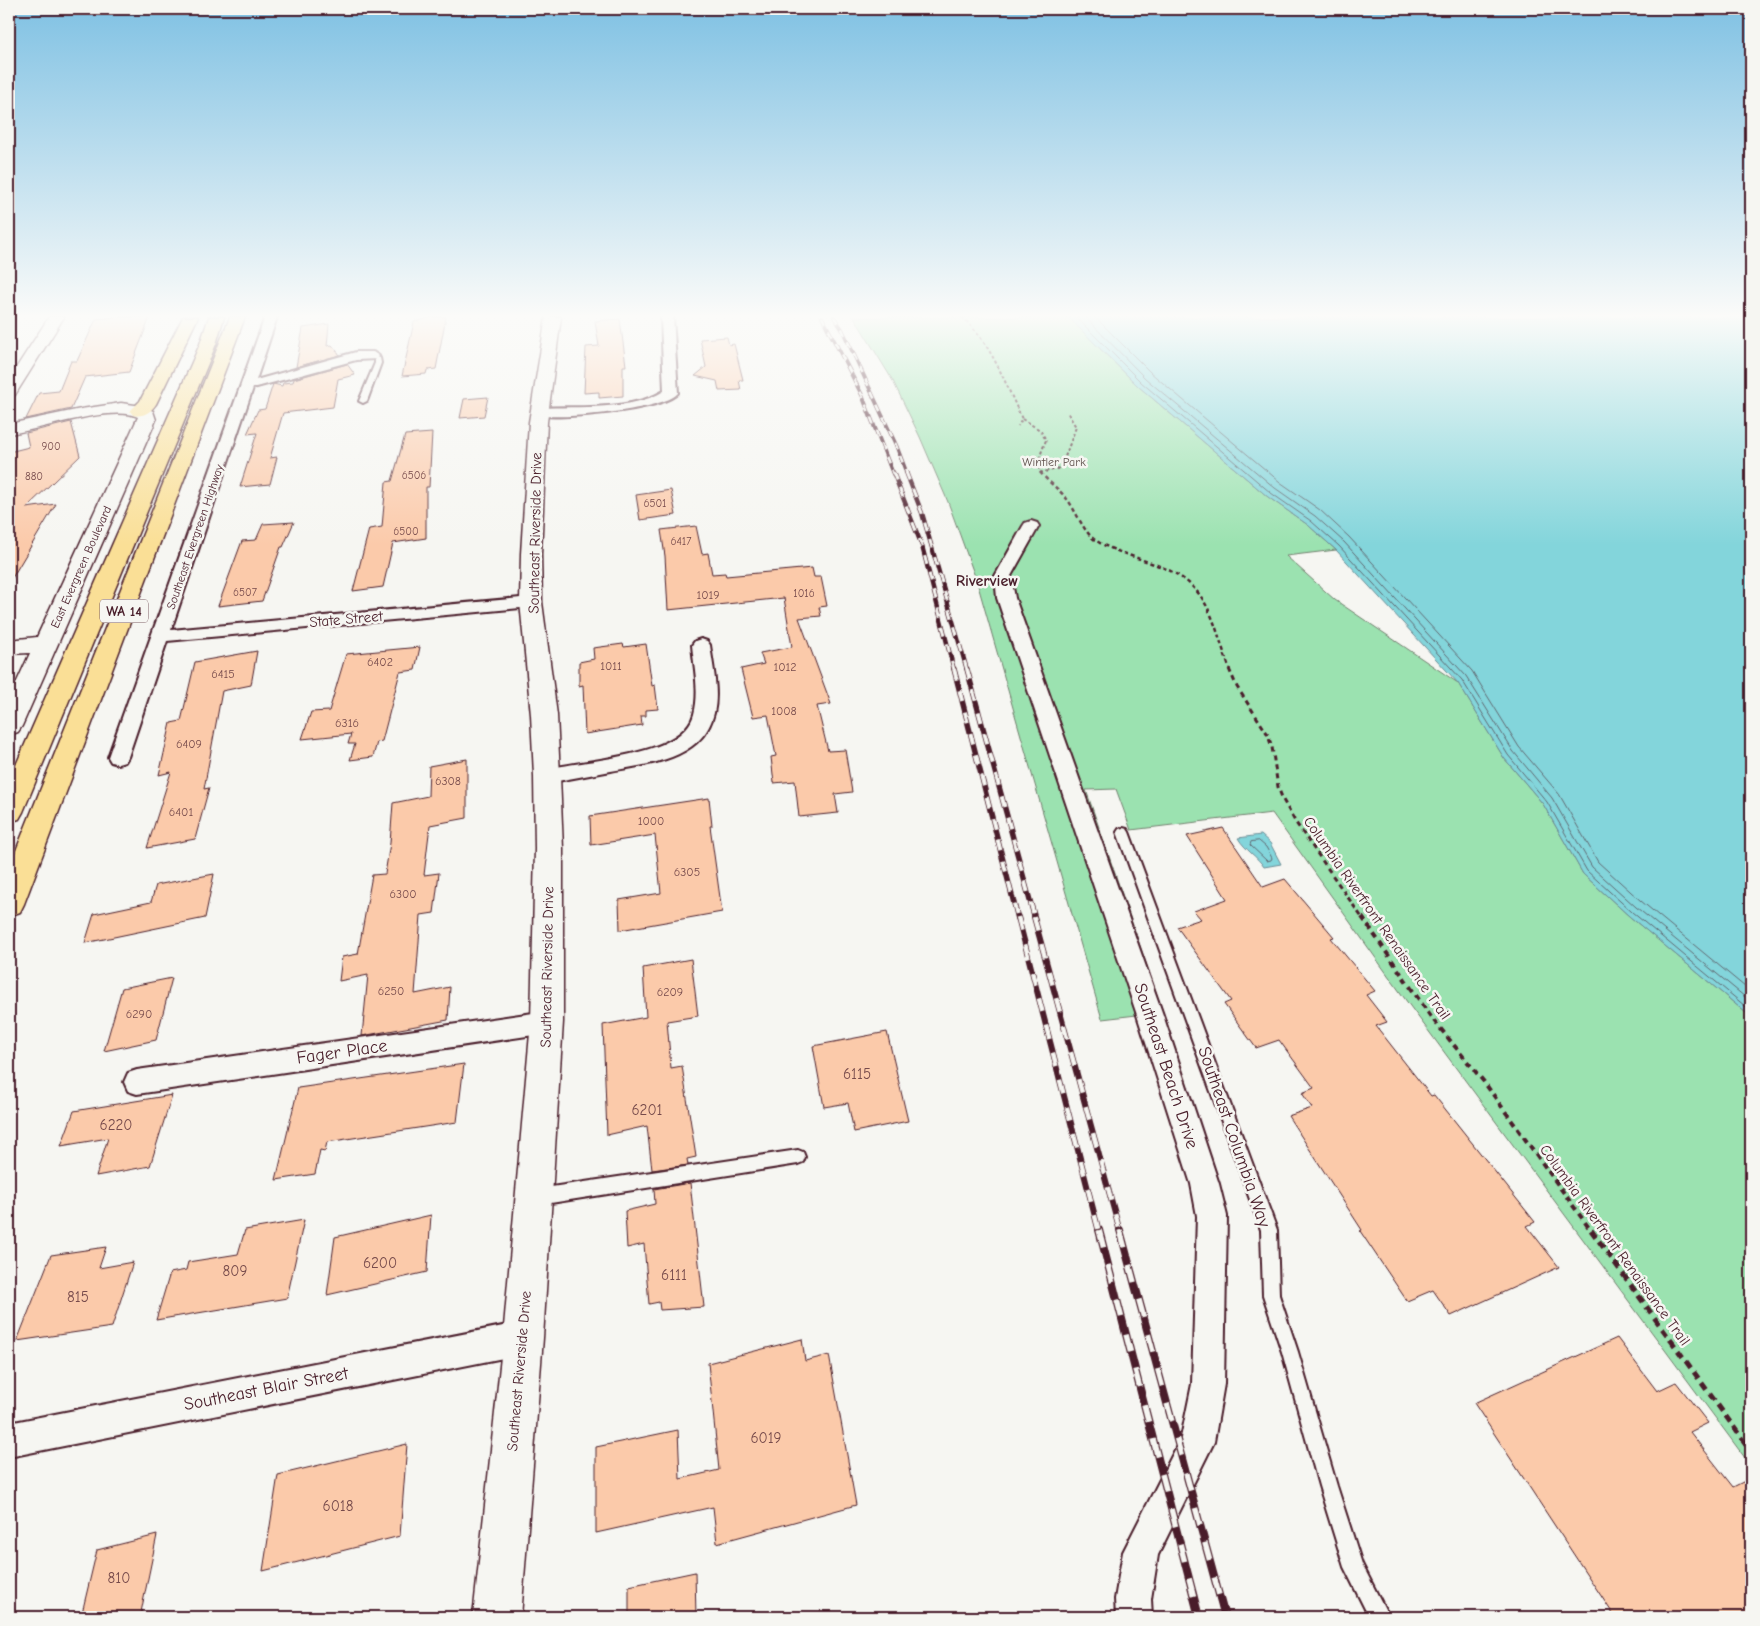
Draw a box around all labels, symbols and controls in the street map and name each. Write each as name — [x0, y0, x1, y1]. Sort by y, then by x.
house number: 900 — [41, 440, 61, 453]
street label: Southeast Riverside Drive — [525, 452, 545, 614]
park label: Wintler Park — [1022, 455, 1086, 469]
street label: Southeast Evergreen Highway — [164, 462, 227, 611]
house number: 6506 — [402, 469, 426, 482]
house number: 880 — [25, 470, 43, 483]
house number: 6501 — [644, 497, 666, 510]
street label: East Evergreen Boulevard — [48, 504, 114, 630]
house number: 6500 — [393, 525, 419, 538]
house number: 6417 — [671, 535, 691, 548]
district label: Riverview — [956, 572, 1018, 590]
house number: 6507 — [233, 586, 257, 599]
house number: 1016 — [793, 587, 815, 600]
house number: 1019 — [696, 588, 720, 602]
road number: WA 14 — [100, 600, 148, 622]
street label: State Street — [308, 607, 384, 631]
house number: 6402 — [367, 655, 393, 669]
house number: 1011 — [600, 659, 622, 673]
house number: 1012 — [773, 660, 797, 674]
house number: 6415 — [211, 667, 235, 681]
house number: 1008 — [771, 704, 797, 718]
house number: 6316 — [335, 716, 359, 730]
house number: 6409 — [176, 737, 202, 751]
house number: 6308 — [435, 774, 461, 788]
house number: 6401 — [169, 805, 193, 819]
street label: Columbia Riverfront Renaissance Trail — [1300, 813, 1454, 1023]
house number: 1000 — [638, 814, 664, 828]
house number: 6305 — [674, 865, 700, 879]
street label: Southeast Riverside Drive — [537, 886, 557, 1048]
house number: 6300 — [389, 887, 417, 901]
street label: Southeast Beach Drive — [1129, 981, 1203, 1151]
house number: 6250 — [378, 984, 404, 998]
house number: 6209 — [657, 985, 683, 999]
house number: 6290 — [126, 1007, 152, 1021]
street label: Fager Place — [295, 1035, 389, 1069]
street label: Southeast Columbia Way — [1193, 1044, 1275, 1231]
house number: 6115 — [843, 1065, 871, 1083]
house number: 6201 — [631, 1101, 663, 1119]
house number: 6220 — [100, 1116, 132, 1134]
street label: Columbia Riverfront Renaissance Trail — [1536, 1141, 1694, 1349]
house number: 6200 — [363, 1254, 397, 1272]
house number: 809 — [223, 1262, 247, 1280]
house number: 6111 — [661, 1266, 687, 1284]
house number: 815 — [67, 1288, 89, 1306]
street label: Southeast Riverside Drive — [503, 1289, 535, 1452]
street label: Southeast Blair Street — [182, 1363, 351, 1415]
house number: 6019 — [750, 1429, 782, 1447]
house number: 6018 — [323, 1497, 353, 1515]
house number: 810 — [108, 1569, 130, 1587]

